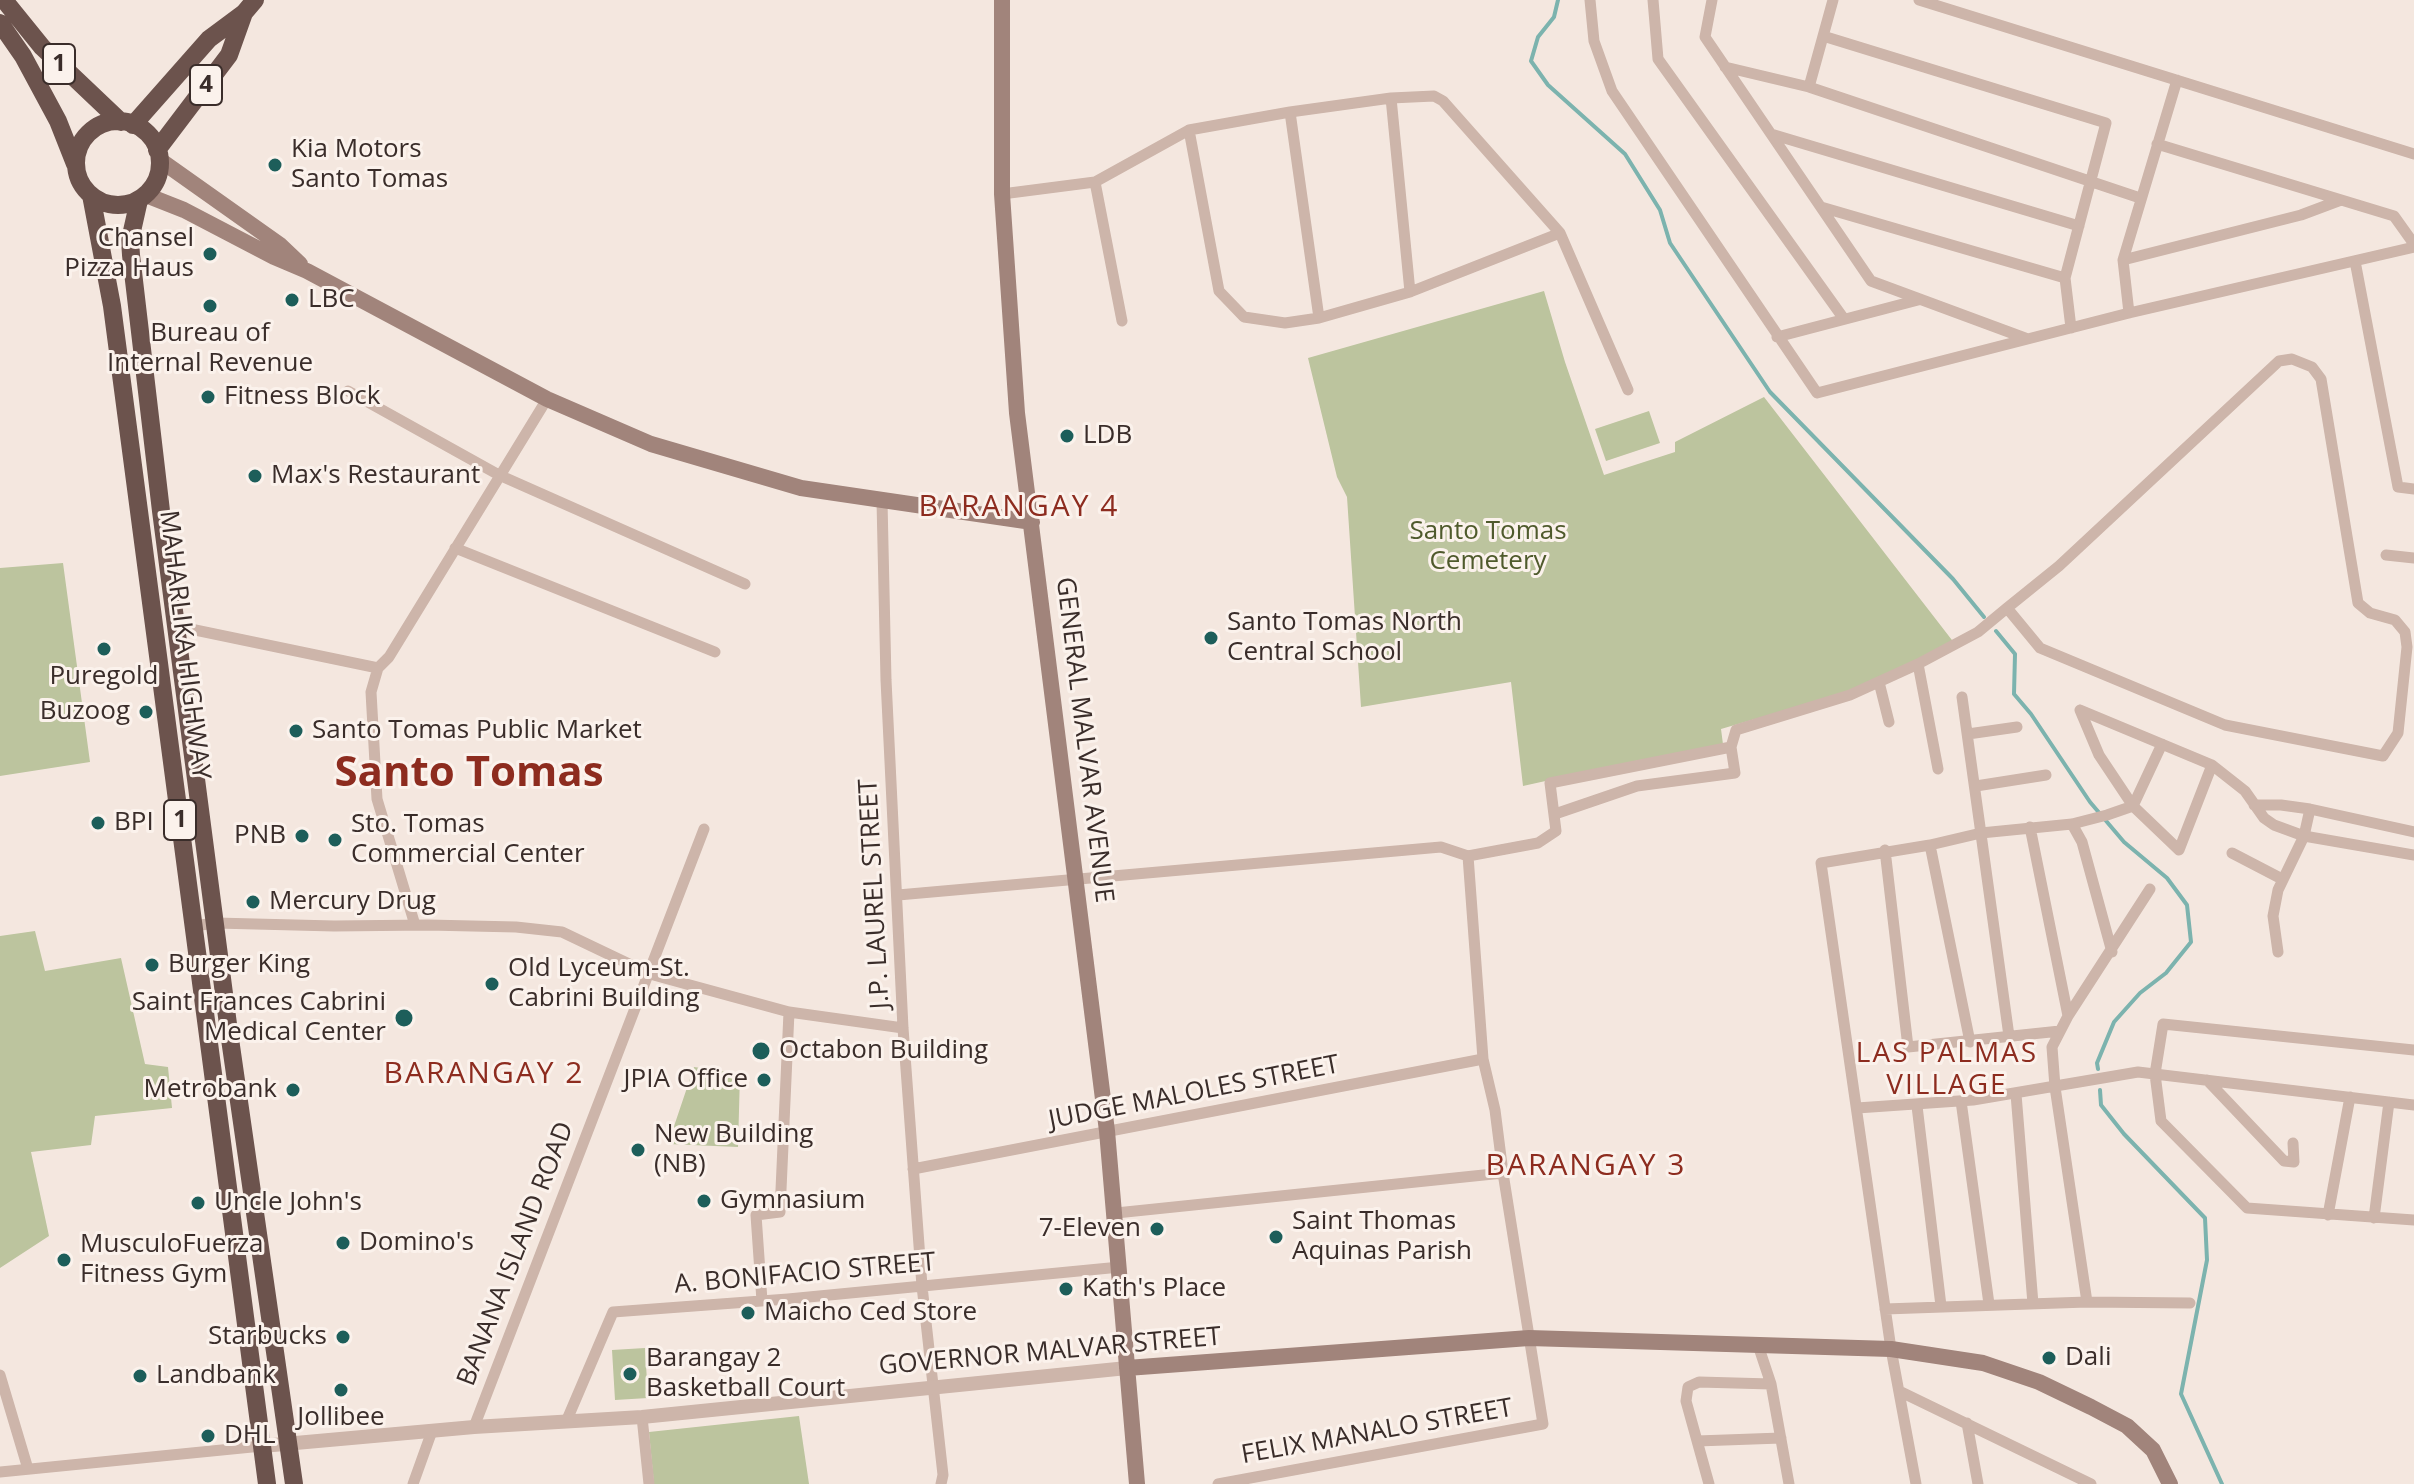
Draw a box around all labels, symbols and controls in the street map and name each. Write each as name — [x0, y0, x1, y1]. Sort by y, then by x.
road number: 1 — [43, 44, 75, 84]
road number: 4 — [190, 65, 222, 105]
place label: Kia Motors Santo Tomas — [291, 134, 448, 196]
marker: Kia Motors Santo Tomas — [266, 156, 284, 174]
place label: Chansel Pizza Haus — [64, 223, 194, 284]
marker: Chansel Pizza Haus — [201, 245, 219, 263]
place label: LBC — [308, 284, 355, 316]
marker: LBC — [283, 291, 301, 309]
marker: Bureau of Internal Revenue — [201, 297, 219, 315]
place label: Bureau of Internal Revenue — [107, 318, 313, 380]
place label: Fitness Block — [224, 381, 380, 413]
marker: Fitness Block — [199, 388, 217, 406]
place label: LDB — [1083, 420, 1132, 452]
marker: LDB — [1058, 427, 1076, 445]
place label: Max's Restaurant — [271, 460, 480, 492]
marker: Max's Restaurant — [246, 467, 264, 485]
district label: BARANGAY 4 — [919, 489, 1119, 525]
street label: MAHARLIKA HIGHWAY — [152, 509, 216, 781]
park label: Santo Tomas Cemetery — [1409, 516, 1567, 578]
street label: GENERAL MALVAR AVENUE — [1049, 575, 1119, 905]
place label: Santo Tomas North Central School — [1227, 607, 1462, 668]
marker: Santo Tomas North Central School — [1202, 629, 1220, 647]
marker: Puregold — [95, 640, 113, 658]
place label: Puregold — [49, 661, 159, 693]
place label: Buzoog — [40, 696, 130, 728]
marker: Buzoog — [137, 703, 155, 721]
place label: Santo Tomas Public Market — [312, 715, 642, 747]
marker: Santo Tomas Public Market — [287, 722, 305, 740]
district label: Santo Tomas — [334, 749, 604, 799]
street label: J.P. LAUREL STREET — [853, 778, 897, 1010]
road number: 1 — [164, 800, 196, 840]
place label: BPI — [114, 807, 154, 839]
place label: Sto. Tomas Commercial Center — [351, 809, 585, 870]
marker: BPI — [89, 814, 107, 832]
place label: PNB — [234, 820, 286, 852]
marker: PNB — [293, 827, 311, 845]
marker: Sto. Tomas Commercial Center — [326, 831, 344, 849]
place label: Mercury Drug — [269, 886, 436, 918]
marker: Mercury Drug — [244, 893, 262, 911]
place label: Burger King — [168, 949, 310, 981]
place label: Old Lyceum-St. Cabrini Building — [508, 953, 700, 1014]
marker: Burger King — [143, 956, 161, 974]
marker: Old Lyceum-St. Cabrini Building — [483, 975, 501, 993]
place label: Saint Frances Cabrini Medical Center — [132, 987, 386, 1048]
marker: Saint Frances Cabrini Medical Center — [393, 1007, 415, 1029]
place label: Octabon Building — [779, 1035, 988, 1067]
district label: LAS PALMAS VILLAGE — [1856, 1037, 2038, 1103]
marker: Octabon Building — [750, 1040, 772, 1062]
street label: JUDGE MALOLES STREET — [1046, 1050, 1342, 1136]
district label: BARANGAY 2 — [384, 1056, 584, 1092]
place label: JPIA Office — [624, 1064, 748, 1096]
marker: JPIA Office — [755, 1071, 773, 1089]
place label: Metrobank — [144, 1074, 277, 1106]
marker: Metrobank — [284, 1081, 302, 1099]
street label: BANANA ISLAND ROAD — [451, 1118, 581, 1390]
place label: New Building (NB) — [654, 1119, 813, 1180]
marker: New Building (NB) — [629, 1141, 647, 1159]
district label: BARANGAY 3 — [1486, 1148, 1686, 1184]
place label: Gymnasium — [720, 1185, 865, 1217]
place label: Uncle John's — [214, 1187, 362, 1219]
marker: Gymnasium — [695, 1192, 713, 1210]
marker: Uncle John's — [189, 1194, 207, 1212]
place label: Saint Thomas Aquinas Parish — [1292, 1206, 1472, 1268]
place label: 7-Eleven — [1039, 1213, 1141, 1245]
marker: 7-Eleven — [1148, 1220, 1166, 1238]
place label: Domino's — [359, 1227, 474, 1259]
marker: Saint Thomas Aquinas Parish — [1267, 1228, 1285, 1246]
place label: MusculoFuerza Fitness Gym — [80, 1229, 264, 1290]
marker: Domino's — [334, 1234, 352, 1252]
street label: A. BONIFACIO STREET — [673, 1247, 937, 1301]
marker: MusculoFuerza Fitness Gym — [55, 1251, 73, 1269]
place label: Kath's Place — [1082, 1273, 1226, 1305]
marker: Kath's Place — [1057, 1280, 1075, 1298]
place label: Maicho Ced Store — [764, 1297, 977, 1329]
marker: Maicho Ced Store — [739, 1304, 757, 1322]
place label: Starbucks — [208, 1321, 327, 1353]
street label: GOVERNOR MALVAR STREET — [877, 1321, 1223, 1383]
marker: Starbucks — [334, 1328, 352, 1346]
place label: Dali — [2065, 1342, 2111, 1374]
place label: Barangay 2 Basketball Court — [646, 1343, 845, 1404]
marker: Dali — [2040, 1349, 2058, 1367]
place label: Landbank — [156, 1360, 276, 1392]
marker: Barangay 2 Basketball Court — [621, 1365, 639, 1383]
marker: Landbank — [131, 1367, 149, 1385]
marker: Jollibee — [332, 1381, 350, 1399]
street label: FELIX MANALO STREET — [1239, 1393, 1515, 1471]
place label: Jollibee — [297, 1402, 385, 1434]
place label: DHL — [224, 1420, 276, 1452]
marker: DHL — [199, 1427, 217, 1445]

